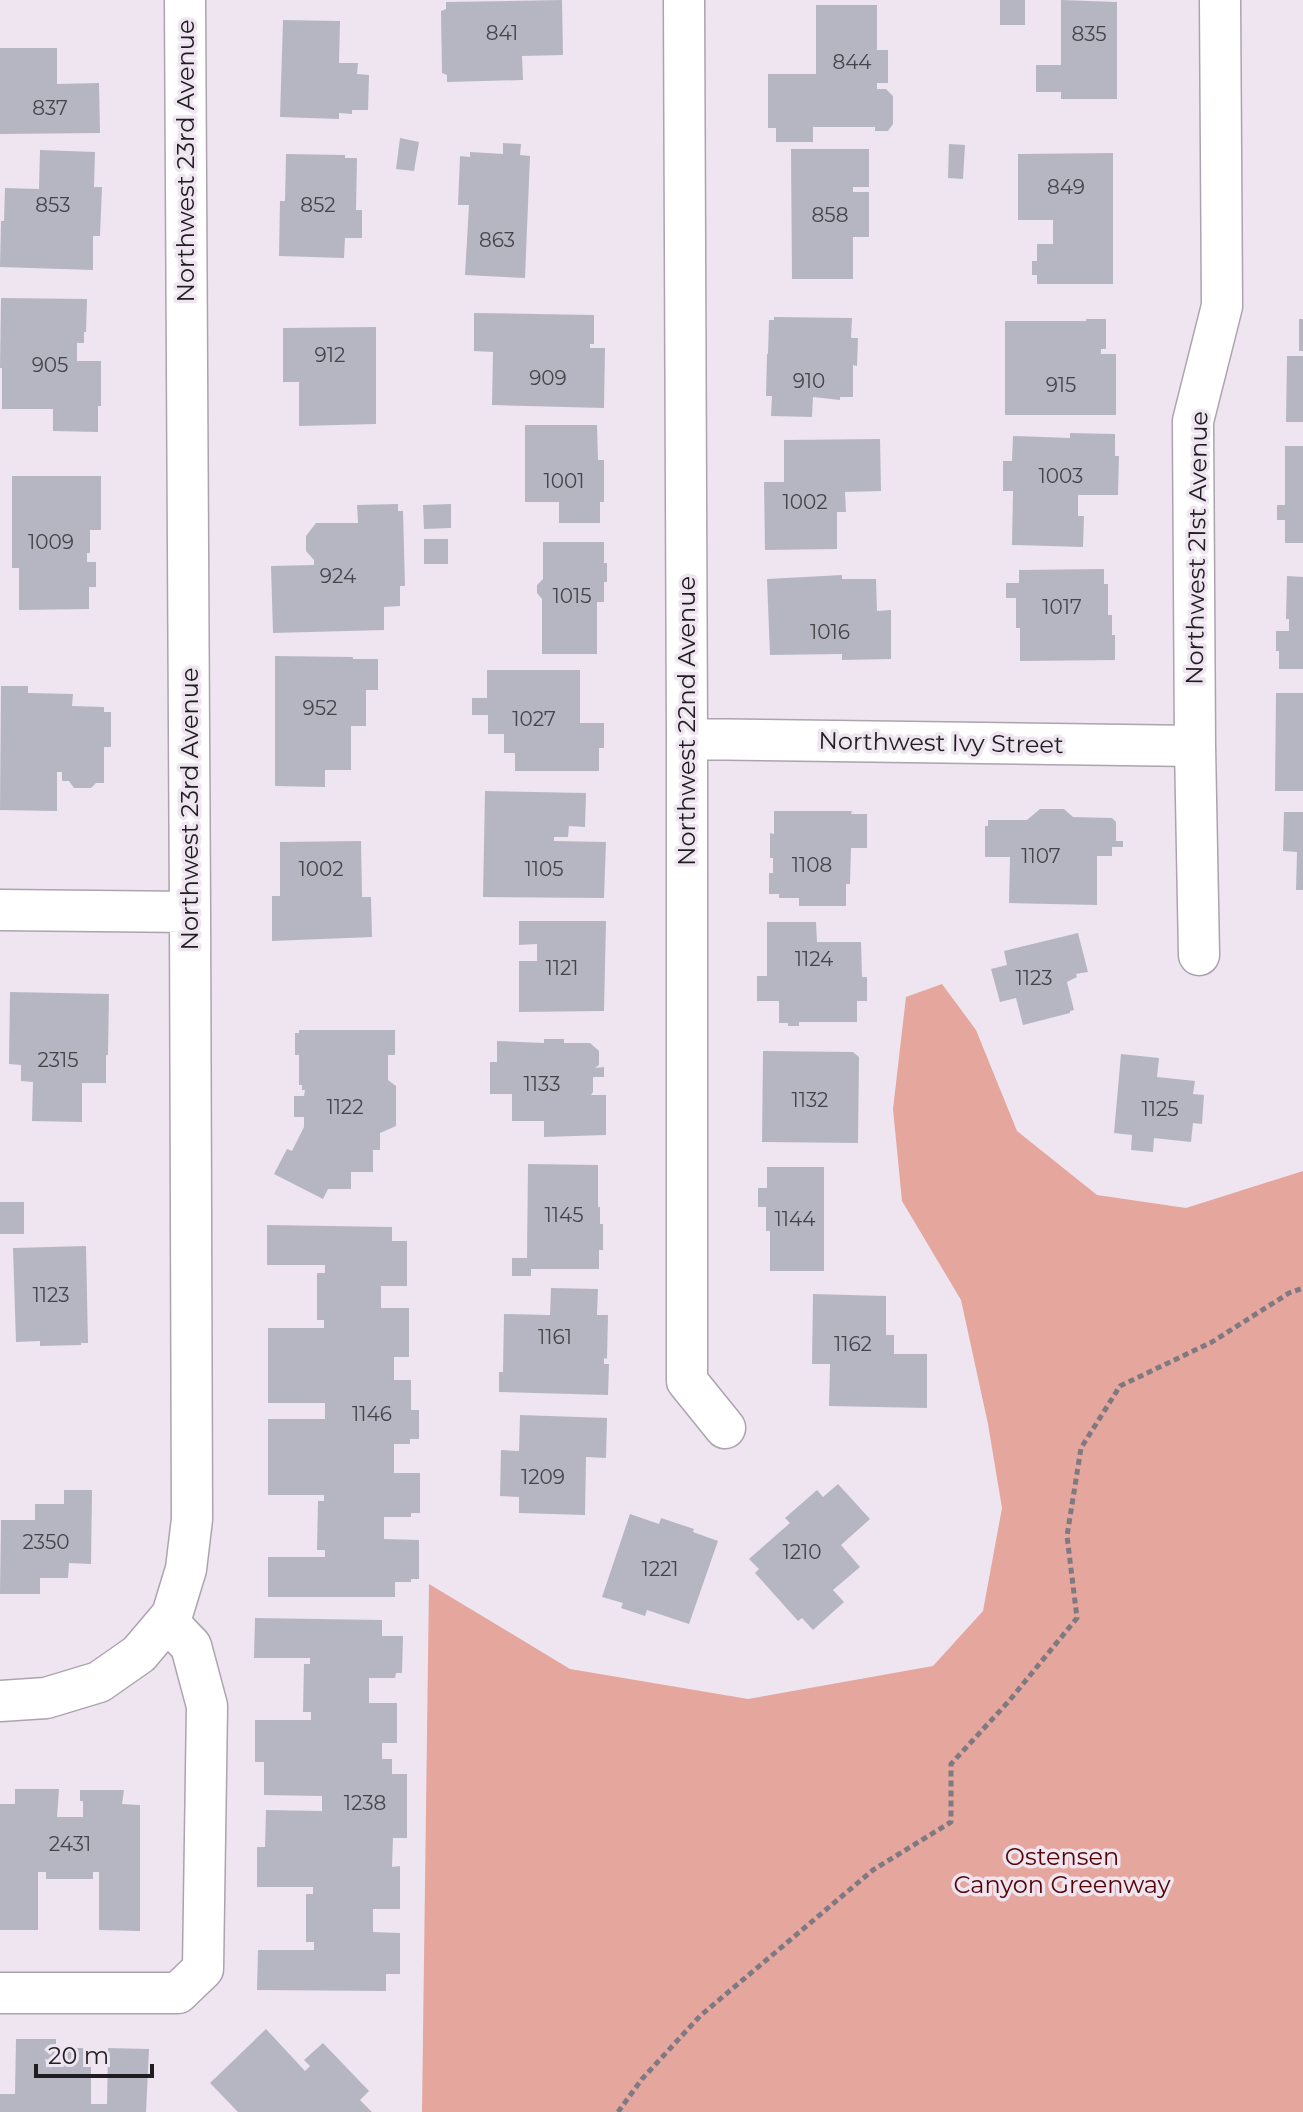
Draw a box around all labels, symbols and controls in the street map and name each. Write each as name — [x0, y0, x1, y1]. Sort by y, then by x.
street label: Northwest 23rd Avenue — [171, 20, 200, 302]
house number: 841 — [486, 21, 518, 45]
house number: 835 — [1071, 22, 1107, 46]
house number: 844 — [832, 50, 872, 74]
house number: 837 — [32, 96, 68, 120]
house number: 849 — [1047, 175, 1085, 199]
house number: 853 — [35, 193, 71, 217]
house number: 852 — [300, 193, 336, 217]
house number: 858 — [812, 203, 848, 227]
house number: 863 — [479, 228, 515, 252]
house number: 912 — [315, 343, 345, 367]
house number: 905 — [32, 353, 68, 377]
house number: 909 — [529, 366, 567, 390]
house number: 910 — [793, 369, 825, 393]
house number: 915 — [1046, 373, 1076, 397]
street label: Northwest 21st Avenue — [1180, 411, 1213, 685]
house number: 1003 — [1039, 464, 1083, 488]
house number: 1001 — [544, 469, 584, 493]
house number: 1002 — [782, 490, 828, 514]
house number: 1009 — [28, 530, 74, 554]
house number: 924 — [320, 564, 356, 588]
street label: Northwest 22nd Avenue — [672, 576, 701, 866]
house number: 1015 — [553, 584, 592, 608]
house number: 1017 — [1042, 595, 1082, 619]
house number: 1016 — [810, 620, 850, 644]
street label: Northwest 23rd Avenue — [175, 668, 204, 950]
house number: 952 — [303, 696, 337, 720]
house number: 1027 — [512, 707, 556, 731]
street label: Northwest Ivy Street — [818, 726, 1064, 759]
house number: 1107 — [1021, 844, 1061, 868]
house number: 1108 — [792, 853, 832, 877]
house number: 1002 — [298, 857, 344, 881]
house number: 1105 — [525, 857, 564, 881]
house number: 1124 — [795, 947, 833, 971]
house number: 1121 — [545, 956, 579, 980]
house number: 1123 — [1015, 966, 1053, 990]
house number: 2315 — [37, 1048, 79, 1072]
house number: 1133 — [524, 1072, 560, 1096]
house number: 1132 — [792, 1088, 828, 1112]
house number: 1122 — [326, 1095, 364, 1119]
house number: 1125 — [1141, 1097, 1179, 1121]
house number: 1145 — [545, 1203, 583, 1227]
house number: 1144 — [775, 1207, 815, 1231]
house number: 1123 — [32, 1283, 70, 1307]
house number: 1161 — [538, 1325, 572, 1349]
house number: 1162 — [834, 1332, 872, 1356]
house number: 1146 — [352, 1402, 392, 1426]
house number: 1209 — [521, 1465, 565, 1489]
house number: 2350 — [23, 1530, 70, 1554]
house number: 1210 — [782, 1540, 822, 1564]
house number: 1221 — [641, 1557, 679, 1581]
house number: 1238 — [344, 1791, 386, 1815]
house number: 2431 — [49, 1832, 91, 1856]
park label: Ostensen Canyon Greenway — [953, 1842, 1171, 1899]
scale bar — [36, 2028, 152, 2078]
text: 20 m — [48, 2041, 109, 2070]

